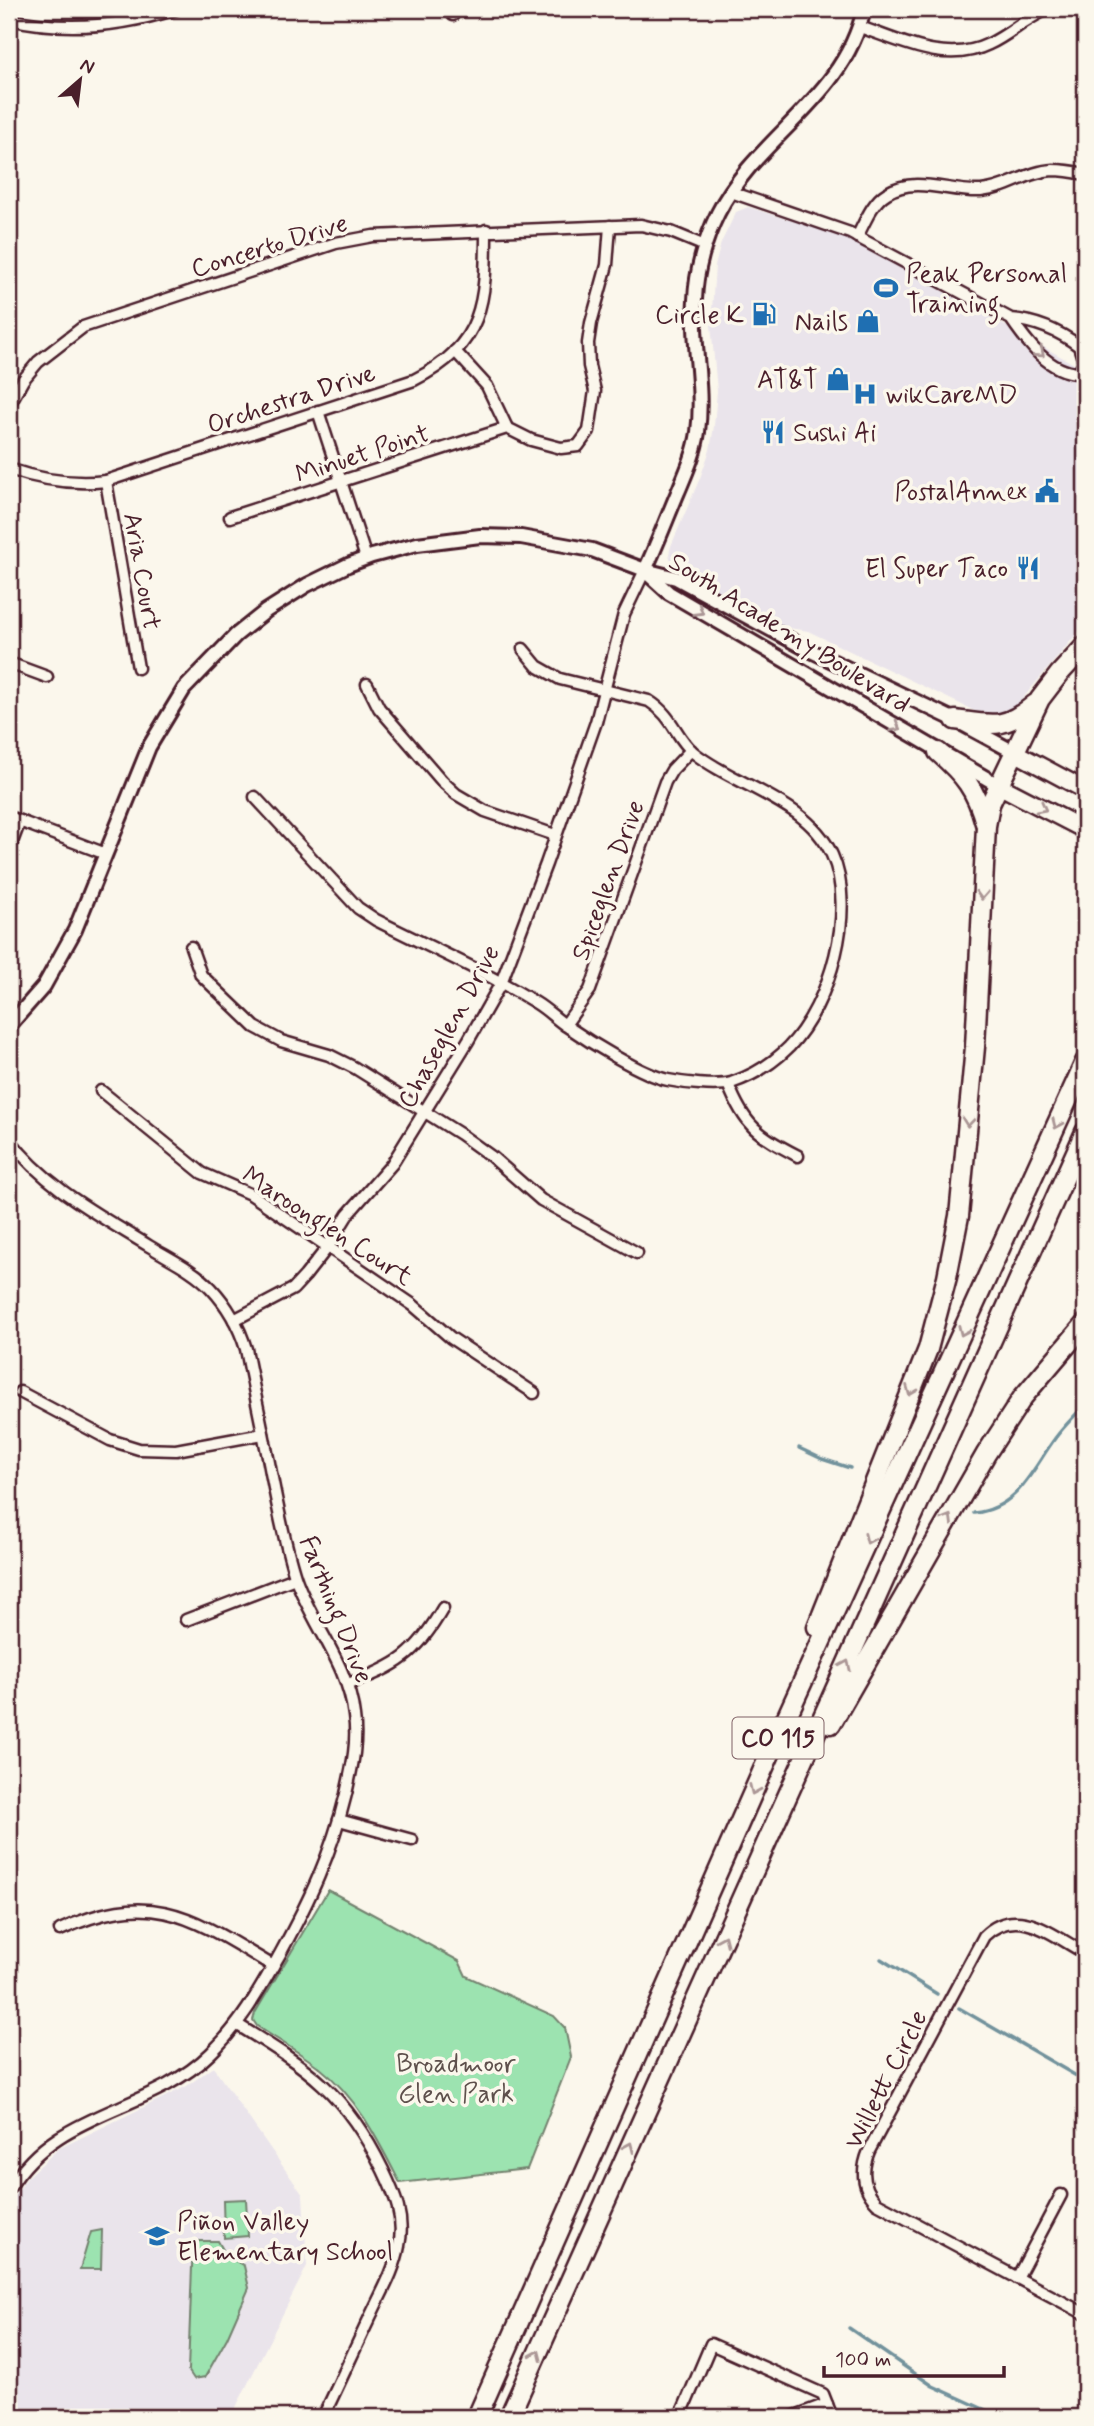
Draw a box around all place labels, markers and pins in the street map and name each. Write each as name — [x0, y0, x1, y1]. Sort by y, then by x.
place label: Peak Personal Training — [906, 258, 1067, 325]
sports icon: Peak Personal Training — [872, 274, 900, 302]
place label: Circle K — [655, 299, 744, 333]
fuel station icon: Circle K — [750, 300, 778, 328]
place label: Nails — [795, 306, 848, 340]
shop icon: Nails — [854, 307, 882, 335]
place label: AT&T — [757, 364, 818, 398]
shop icon: AT&T — [824, 365, 852, 393]
place label: wikCareMD — [885, 379, 1018, 413]
hospital icon: wikCareMD — [851, 380, 879, 408]
place label: Sushi Ai — [793, 417, 876, 451]
restaurant icon: Sushi Ai — [759, 418, 787, 446]
place label: PostalAnnex — [895, 476, 1027, 510]
public building icon: PostalAnnex — [1033, 477, 1061, 505]
place label: El Super Taco — [865, 553, 1008, 587]
restaurant icon: El Super Taco — [1014, 554, 1042, 582]
place label: Piñon Valley Elementary School — [177, 2206, 393, 2270]
school or university icon: Piñon Valley Elementary School — [143, 2222, 171, 2250]

